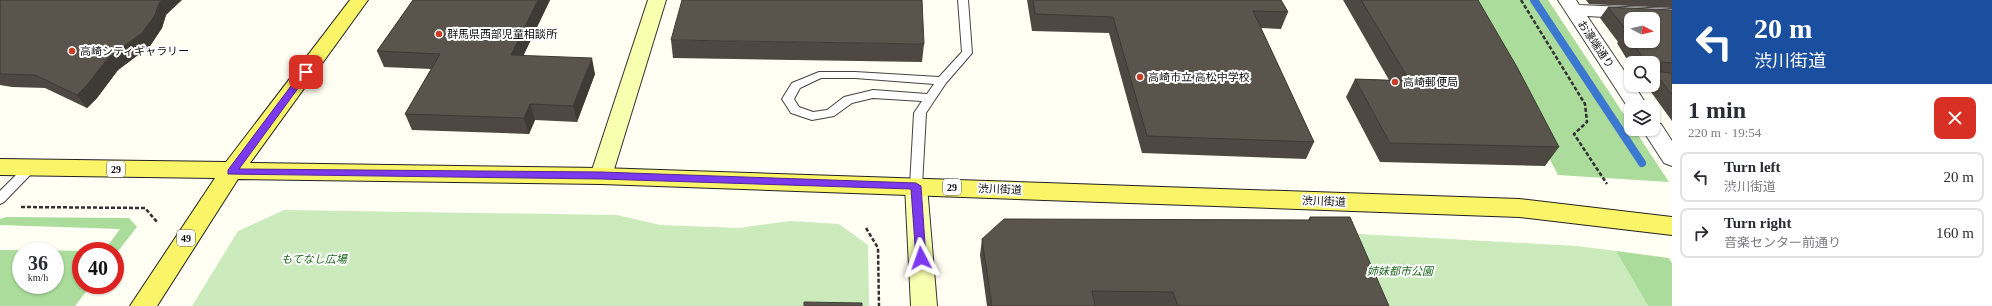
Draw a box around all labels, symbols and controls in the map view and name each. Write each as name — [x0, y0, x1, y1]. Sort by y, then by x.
north arrow — [1624, 12, 1660, 48]
map controls — [1624, 12, 1660, 136]
text: 20 m — [1754, 13, 1812, 44]
icon: left — [1688, 16, 1740, 68]
street label: お濠端通り — [1576, 18, 1616, 70]
place label: 群馬県西部児童相談所 — [447, 28, 558, 40]
marker: 群馬県西部児童相談所 — [434, 29, 444, 39]
place label: 高崎シティギャラリー — [80, 45, 189, 57]
marker: 高崎シティギャラリー — [67, 46, 77, 56]
text: 渋川街道 — [1754, 51, 1826, 71]
pin — [289, 55, 323, 89]
button: search — [1624, 56, 1660, 92]
icon: arrive — [295, 61, 317, 83]
place label: 高崎市立 高松中学校 — [1148, 71, 1250, 83]
marker: 高崎市立 高松中学校 — [1135, 72, 1145, 82]
place label: 高崎郵便局 — [1403, 76, 1458, 88]
marker: 高崎郵便局 — [1390, 77, 1400, 87]
text: 1 min — [1688, 97, 1746, 123]
button: close — [1934, 97, 1976, 139]
button: layers — [1624, 100, 1660, 136]
text: 220 m · 19:54 — [1688, 125, 1761, 140]
text: Turn left — [1724, 159, 1781, 175]
road number: 29 — [107, 161, 125, 177]
icon: left — [1690, 166, 1712, 188]
text: 20 m — [1944, 169, 1974, 185]
road number: 29 — [943, 179, 961, 195]
text: 渋川街道 — [1724, 179, 1776, 194]
street label: 渋川街道 — [978, 182, 1022, 196]
street label: 渋川街道 — [1302, 194, 1346, 208]
text: Turn right — [1724, 215, 1791, 231]
icon: right — [1690, 222, 1712, 244]
text: 160 m — [1936, 225, 1974, 241]
road number: 49 — [177, 230, 195, 246]
text: 音楽センター前通り — [1724, 235, 1841, 250]
position arrow — [900, 237, 942, 279]
speed limit sign: 40 — [72, 242, 124, 294]
text: 36 — [28, 252, 48, 274]
park label: もてなし広場 — [281, 253, 349, 265]
park label: 姉妹都市公園 — [1367, 265, 1435, 277]
text: km/h — [28, 272, 48, 283]

